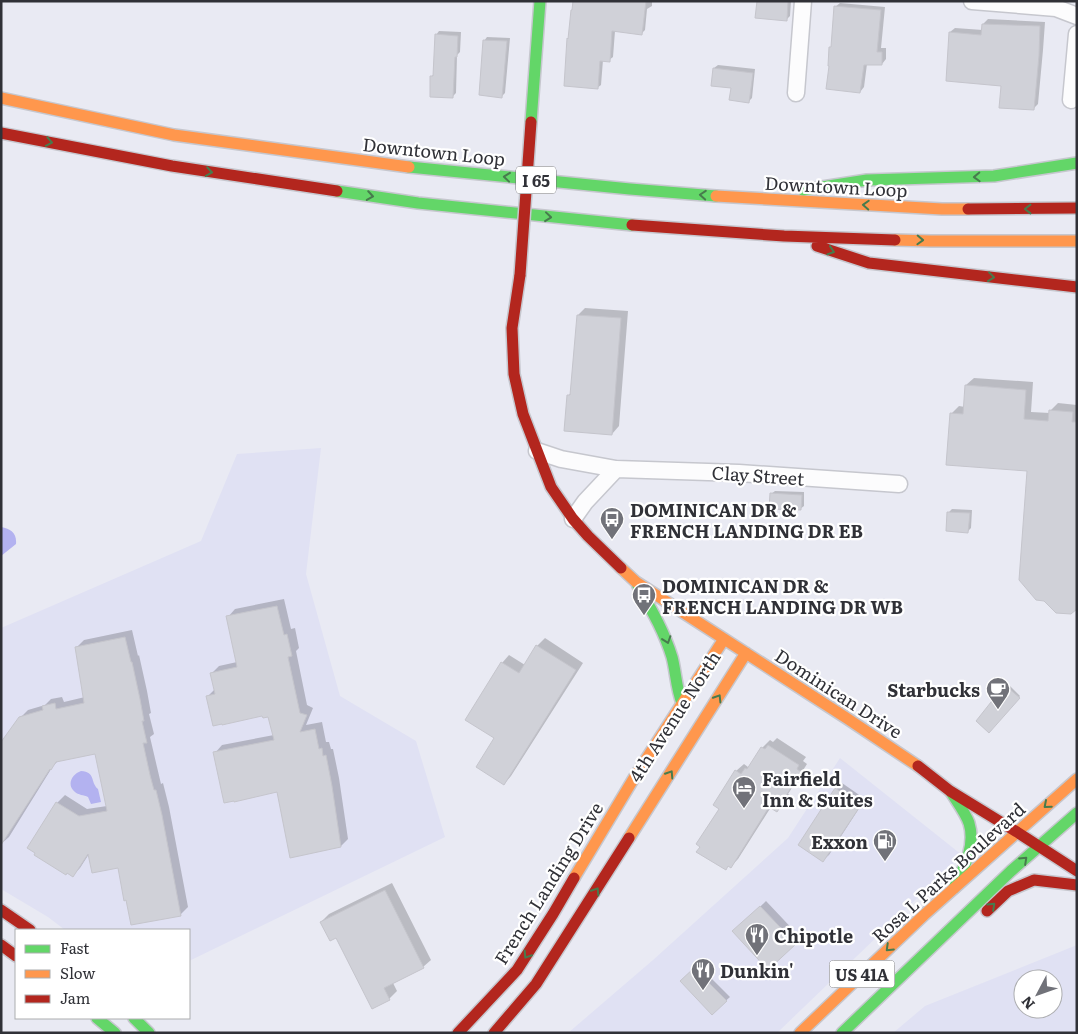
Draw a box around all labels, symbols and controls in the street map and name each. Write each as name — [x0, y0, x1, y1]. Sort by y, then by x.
street label: Downtown Loop — [361, 130, 507, 172]
one-way arrow — [45, 137, 54, 147]
one-way arrow — [205, 166, 213, 176]
road number: I 65 — [516, 166, 556, 194]
street label: Downtown Loop — [764, 169, 908, 203]
one-way arrow — [502, 172, 510, 183]
one-way arrow — [972, 172, 980, 182]
one-way arrow — [365, 190, 374, 200]
one-way arrow — [699, 190, 707, 201]
one-way arrow — [861, 200, 869, 210]
one-way arrow — [1024, 204, 1032, 214]
one-way arrow — [545, 211, 553, 222]
one-way arrow — [917, 235, 925, 246]
one-way arrow — [826, 245, 834, 255]
one-way arrow — [987, 271, 995, 282]
street label: Clay Street — [711, 458, 806, 492]
place label: DOMINICAN DR & FRENCH LANDING DR EB — [630, 496, 863, 544]
bus stop icon: DOMINICAN DR & FRENCH LANDING DR EB — [599, 506, 625, 540]
place label: DOMINICAN DR & FRENCH LANDING DR WB — [662, 572, 903, 620]
bus stop icon: DOMINICAN DR & FRENCH LANDING DR WB — [631, 582, 657, 616]
one-way arrow — [661, 636, 671, 644]
street label: Dominican Drive — [770, 642, 908, 744]
street label: 4th Avenue North — [621, 645, 727, 787]
place label: Starbucks — [887, 676, 980, 703]
cafe icon: Starbucks — [985, 676, 1011, 710]
one-way arrow — [711, 695, 721, 704]
place label: Fairfield Inn & Suites — [762, 765, 873, 813]
one-way arrow — [663, 770, 673, 779]
hotel icon: Fairfield Inn & Suites — [731, 775, 757, 809]
street label: Rosa L Parks Boulevard — [865, 796, 1031, 948]
street label: French Landing Drive — [487, 797, 609, 969]
one-way arrow — [1044, 800, 1053, 809]
place label: Exxon — [811, 828, 868, 855]
fuel station icon: Exxon — [872, 828, 898, 862]
one-way arrow — [1019, 857, 1028, 866]
one-way arrow — [590, 887, 600, 896]
one-way arrow — [986, 903, 995, 912]
restaurant icon: Chipotle — [744, 922, 770, 956]
place label: Chipotle — [774, 922, 853, 949]
legend — [15, 929, 190, 1019]
text: Fast — [60, 936, 89, 959]
one-way arrow — [885, 942, 894, 951]
one-way arrow — [524, 949, 533, 959]
restaurant icon: Dunkin' — [690, 957, 716, 991]
place label: Dunkin' — [720, 957, 794, 984]
text: Slow — [60, 961, 95, 984]
road number: US 41A — [830, 961, 894, 988]
north arrow — [1013, 969, 1063, 1019]
text: Jam — [60, 986, 91, 1009]
text: N — [1016, 992, 1039, 1014]

